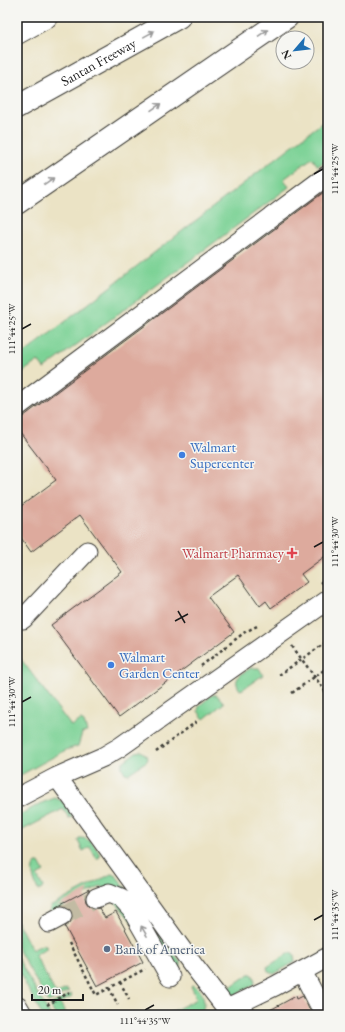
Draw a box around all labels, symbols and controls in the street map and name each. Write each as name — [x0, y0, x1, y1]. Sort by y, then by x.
one-way arrow — [143, 29, 155, 37]
one-way arrow — [257, 29, 268, 37]
north arrow — [275, 30, 315, 70]
street label: Santan Freeway — [57, 33, 140, 90]
text: N — [278, 47, 294, 62]
one-way arrow — [150, 102, 161, 111]
text: 111°44'25"W — [328, 143, 341, 194]
one-way arrow — [43, 177, 54, 185]
text: 111°44'25"W — [5, 303, 18, 354]
place label: Walmart Supercenter — [190, 438, 254, 472]
marker: Walmart Supercenter — [177, 450, 187, 460]
text: 111°44'30"W — [328, 516, 341, 567]
place label: Walmart Pharmacy — [182, 544, 285, 562]
marker: Walmart Pharmacy — [287, 548, 297, 558]
place label: Walmart Garden Center — [119, 648, 200, 682]
marker: Walmart Garden Center — [106, 660, 116, 670]
text: 111°44'30"W — [5, 676, 18, 727]
text: 111°44'35"W — [328, 889, 341, 940]
one-way arrow — [139, 925, 147, 937]
place label: Bank of America — [115, 940, 205, 958]
marker: Bank of America — [102, 944, 112, 954]
scale bar — [32, 976, 83, 1002]
text: 20 m — [38, 982, 62, 998]
text: 111°44'35"W — [120, 1014, 171, 1027]

